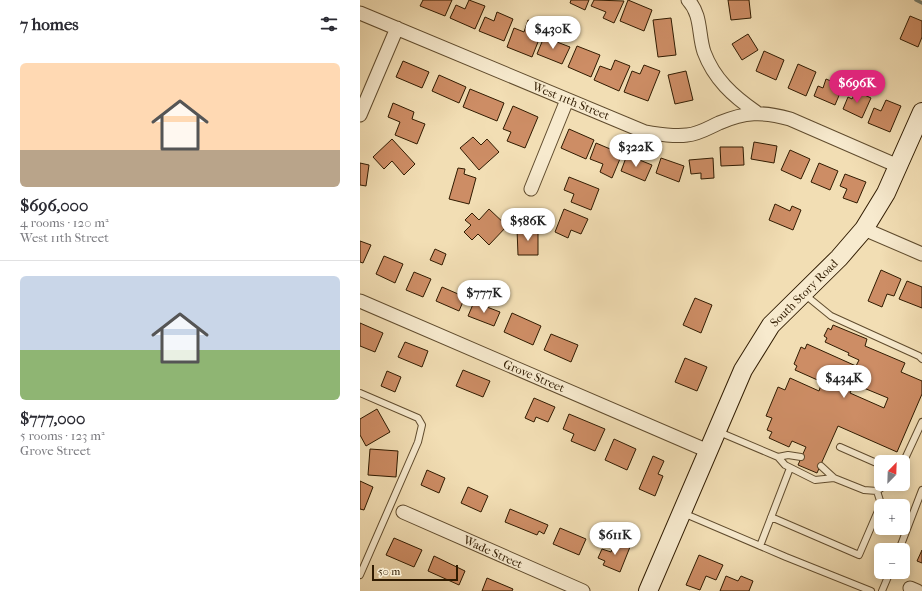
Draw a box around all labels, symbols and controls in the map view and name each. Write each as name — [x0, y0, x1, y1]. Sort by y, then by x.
icon: filters — [318, 13, 340, 35]
text: 7 homes — [20, 14, 79, 34]
pin: $430K — [525, 16, 581, 50]
text: $430K — [535, 21, 571, 36]
pin: $696K — [829, 70, 885, 104]
text: $696K — [838, 75, 876, 90]
street label: West 11th Street — [529, 79, 612, 123]
icon: home — [144, 89, 216, 161]
pin: $322K — [608, 134, 664, 168]
text: $322K — [618, 139, 654, 154]
text: $696,000 — [20, 195, 88, 215]
pin: $586K — [500, 208, 556, 242]
text: $586K — [510, 213, 546, 228]
text: 4 rooms · 120 m² — [20, 215, 109, 230]
text: West 11th Street — [20, 230, 109, 245]
street label: South Story Road — [767, 256, 841, 330]
pin: $777K — [456, 280, 512, 314]
text: $777K — [466, 285, 502, 300]
icon: home — [144, 302, 216, 374]
street label: Grove Street — [501, 357, 567, 395]
pin: $434K — [816, 365, 872, 399]
text: $434K — [825, 370, 863, 385]
text: $777,000 — [20, 408, 85, 428]
text: 5 rooms · 123 m² — [20, 428, 105, 443]
text: Grove Street — [20, 443, 91, 458]
north arrow — [874, 455, 910, 491]
map controls — [874, 455, 910, 579]
button: + — [874, 499, 910, 535]
pin: $611K — [587, 522, 643, 556]
text: $611K — [599, 527, 631, 542]
street label: Wade Street — [460, 532, 525, 572]
button: − — [874, 543, 910, 579]
scale bar — [372, 563, 458, 582]
text: 50 m — [378, 565, 400, 578]

